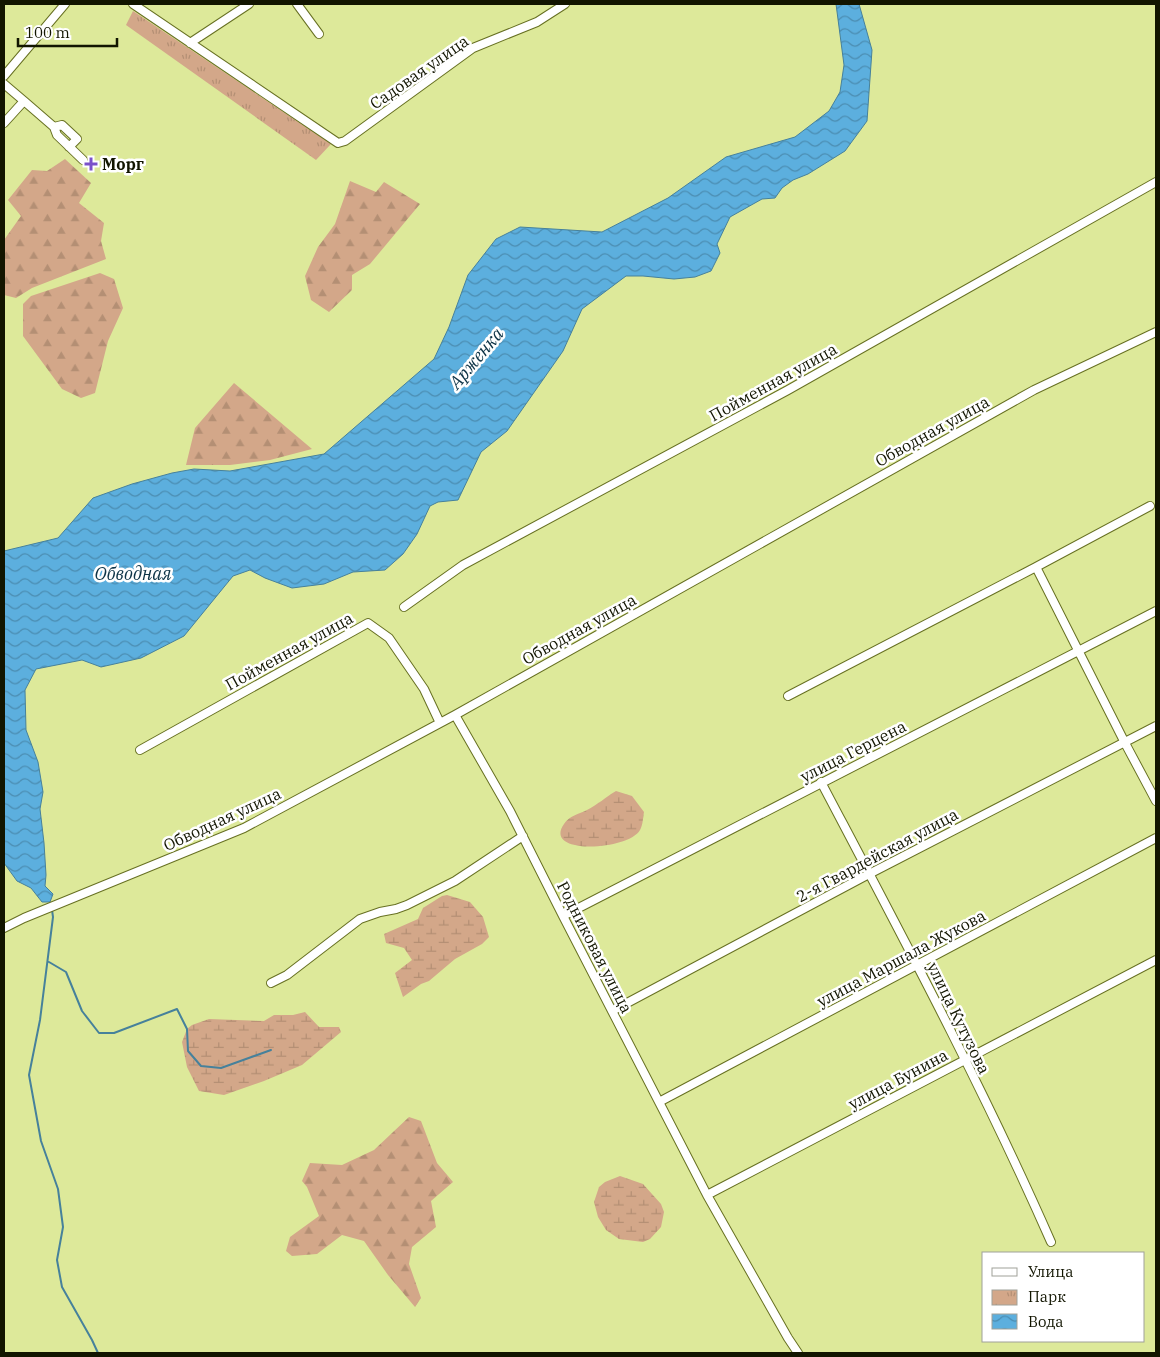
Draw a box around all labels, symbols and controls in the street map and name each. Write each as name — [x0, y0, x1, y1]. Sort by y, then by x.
scale bar — [18, 15, 116, 47]
text: 100 m — [25, 23, 70, 42]
street label: Садовая улица — [366, 30, 472, 113]
place label: Морг — [102, 154, 144, 174]
marker: Морг — [84, 157, 98, 171]
water label: Арженка — [443, 322, 508, 394]
street label: Пойменная улица — [706, 338, 841, 425]
street label: Обводная улица — [871, 391, 993, 471]
water label: Обводная — [95, 562, 172, 585]
street label: Обводная улица — [518, 589, 640, 669]
street label: Пойменная улица — [222, 607, 357, 694]
street label: улица Герцена — [797, 716, 909, 786]
street label: Обводная улица — [160, 783, 284, 855]
street label: 2-я Гвардейская улица — [793, 804, 962, 906]
street label: Родниковая улица — [553, 878, 637, 1017]
street label: улица Маршала Жукова — [813, 905, 989, 1011]
street label: улица Кутузова — [923, 959, 995, 1077]
street label: улица Бунина — [845, 1044, 951, 1114]
legend — [982, 1252, 1145, 1342]
text: Улица — [1028, 1262, 1073, 1281]
text: Парк — [1028, 1287, 1066, 1306]
text: Вода — [1028, 1312, 1064, 1331]

